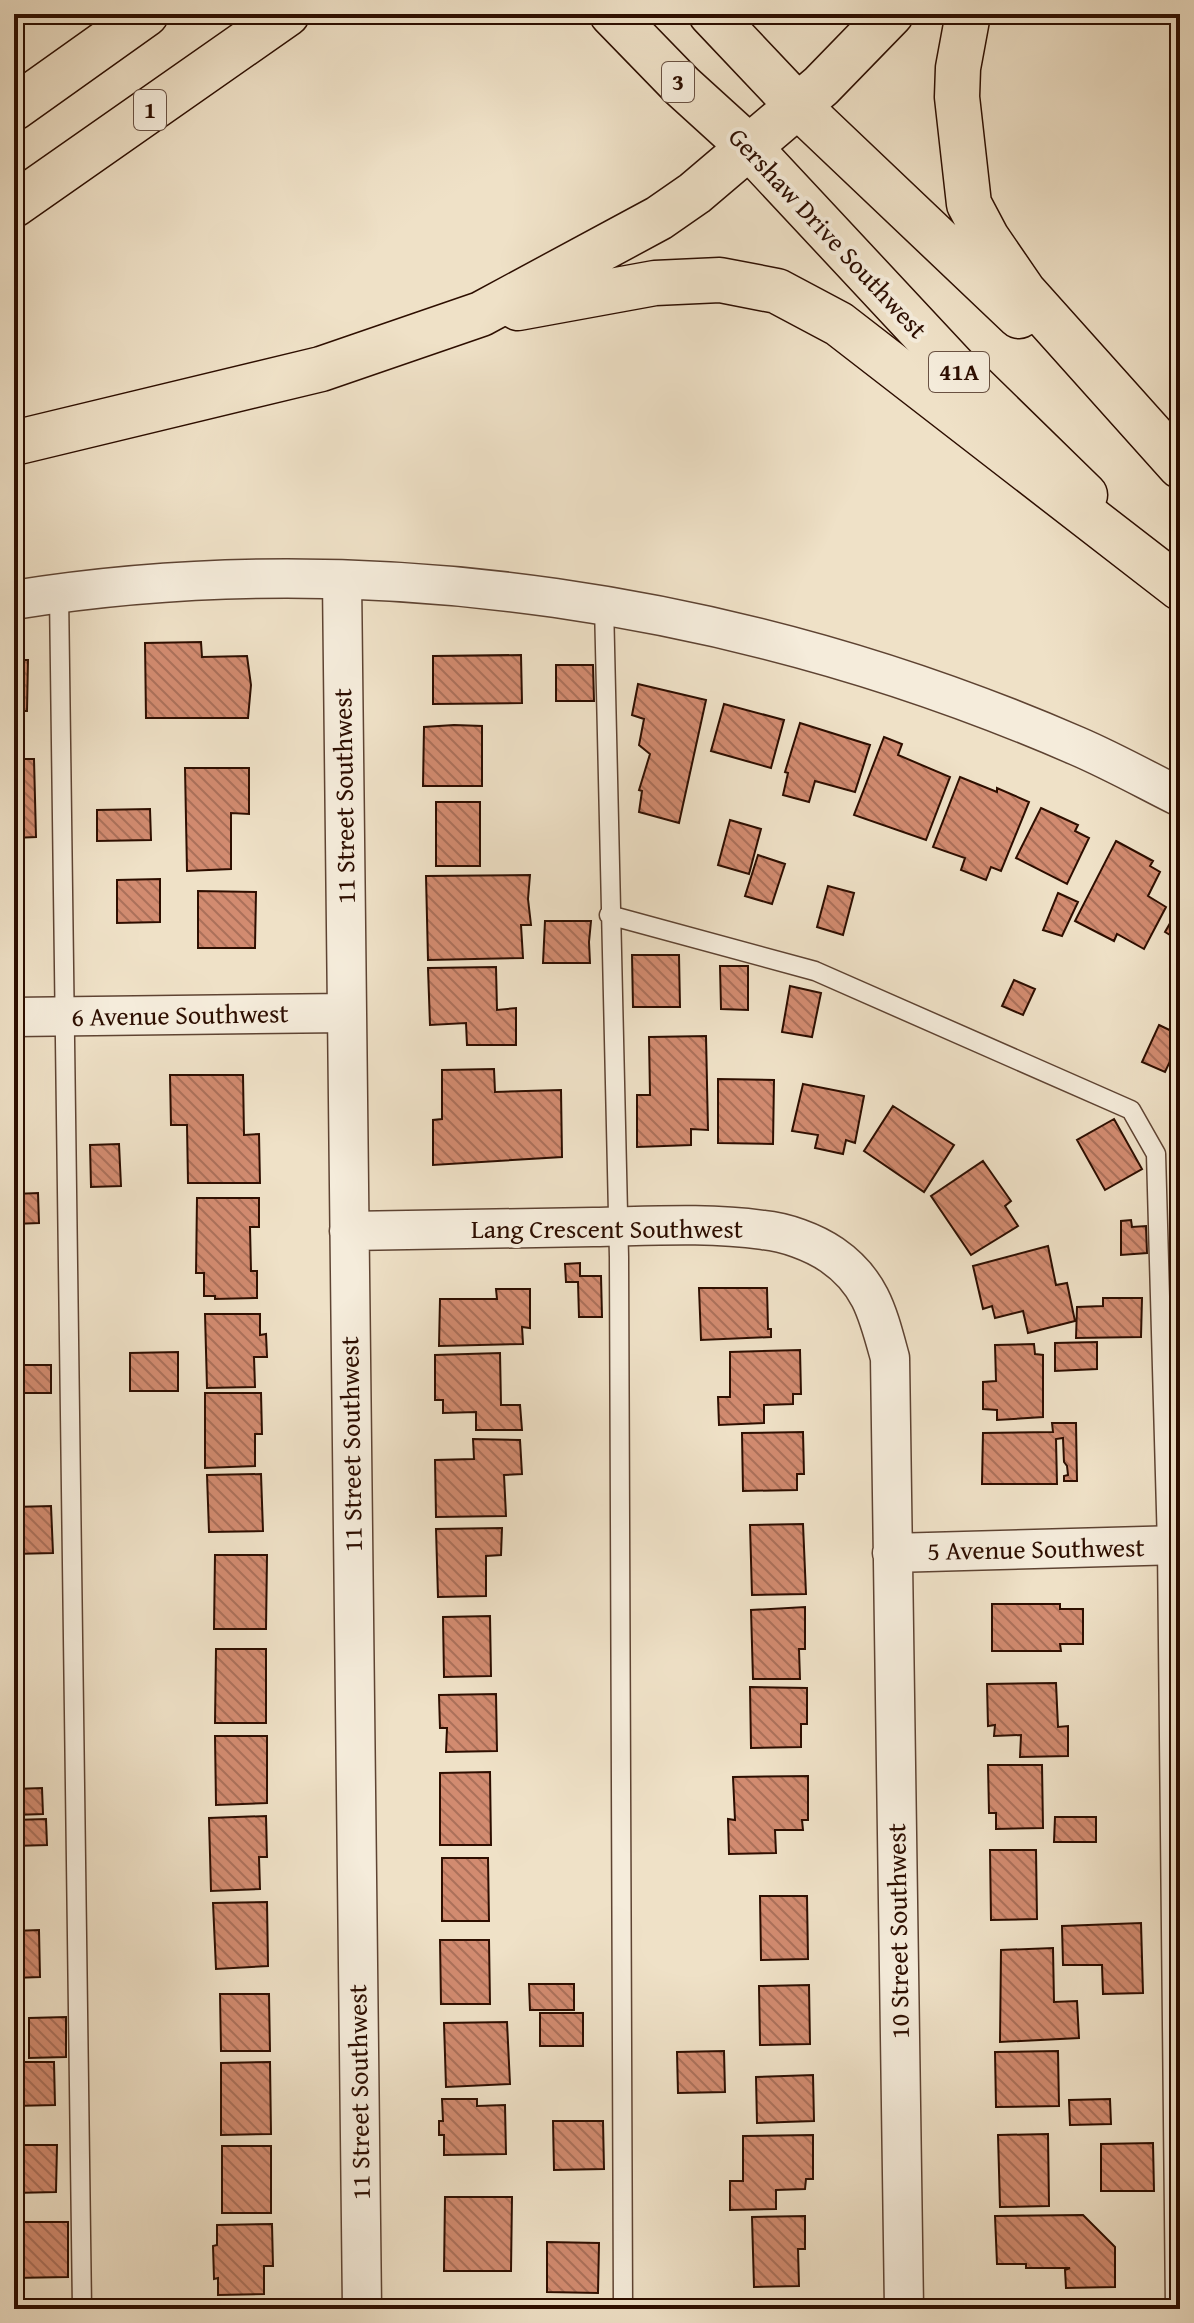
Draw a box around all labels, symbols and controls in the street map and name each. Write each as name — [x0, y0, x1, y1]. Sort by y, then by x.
road number: 3 — [662, 62, 694, 102]
road number: 1 — [134, 90, 166, 130]
street label: Gershaw Drive Southwest — [720, 118, 937, 347]
road number: 41A — [929, 352, 989, 392]
street label: 11 Street Southwest — [322, 688, 365, 904]
street label: 6 Avenue Southwest — [71, 993, 289, 1036]
street label: Lang Crescent Southwest — [471, 1209, 743, 1248]
street label: 11 Street Southwest — [329, 1336, 372, 1552]
street label: 5 Avenue Southwest — [927, 1527, 1145, 1570]
street label: 10 Street Southwest — [876, 1823, 919, 2039]
street label: 11 Street Southwest — [337, 1984, 380, 2200]

